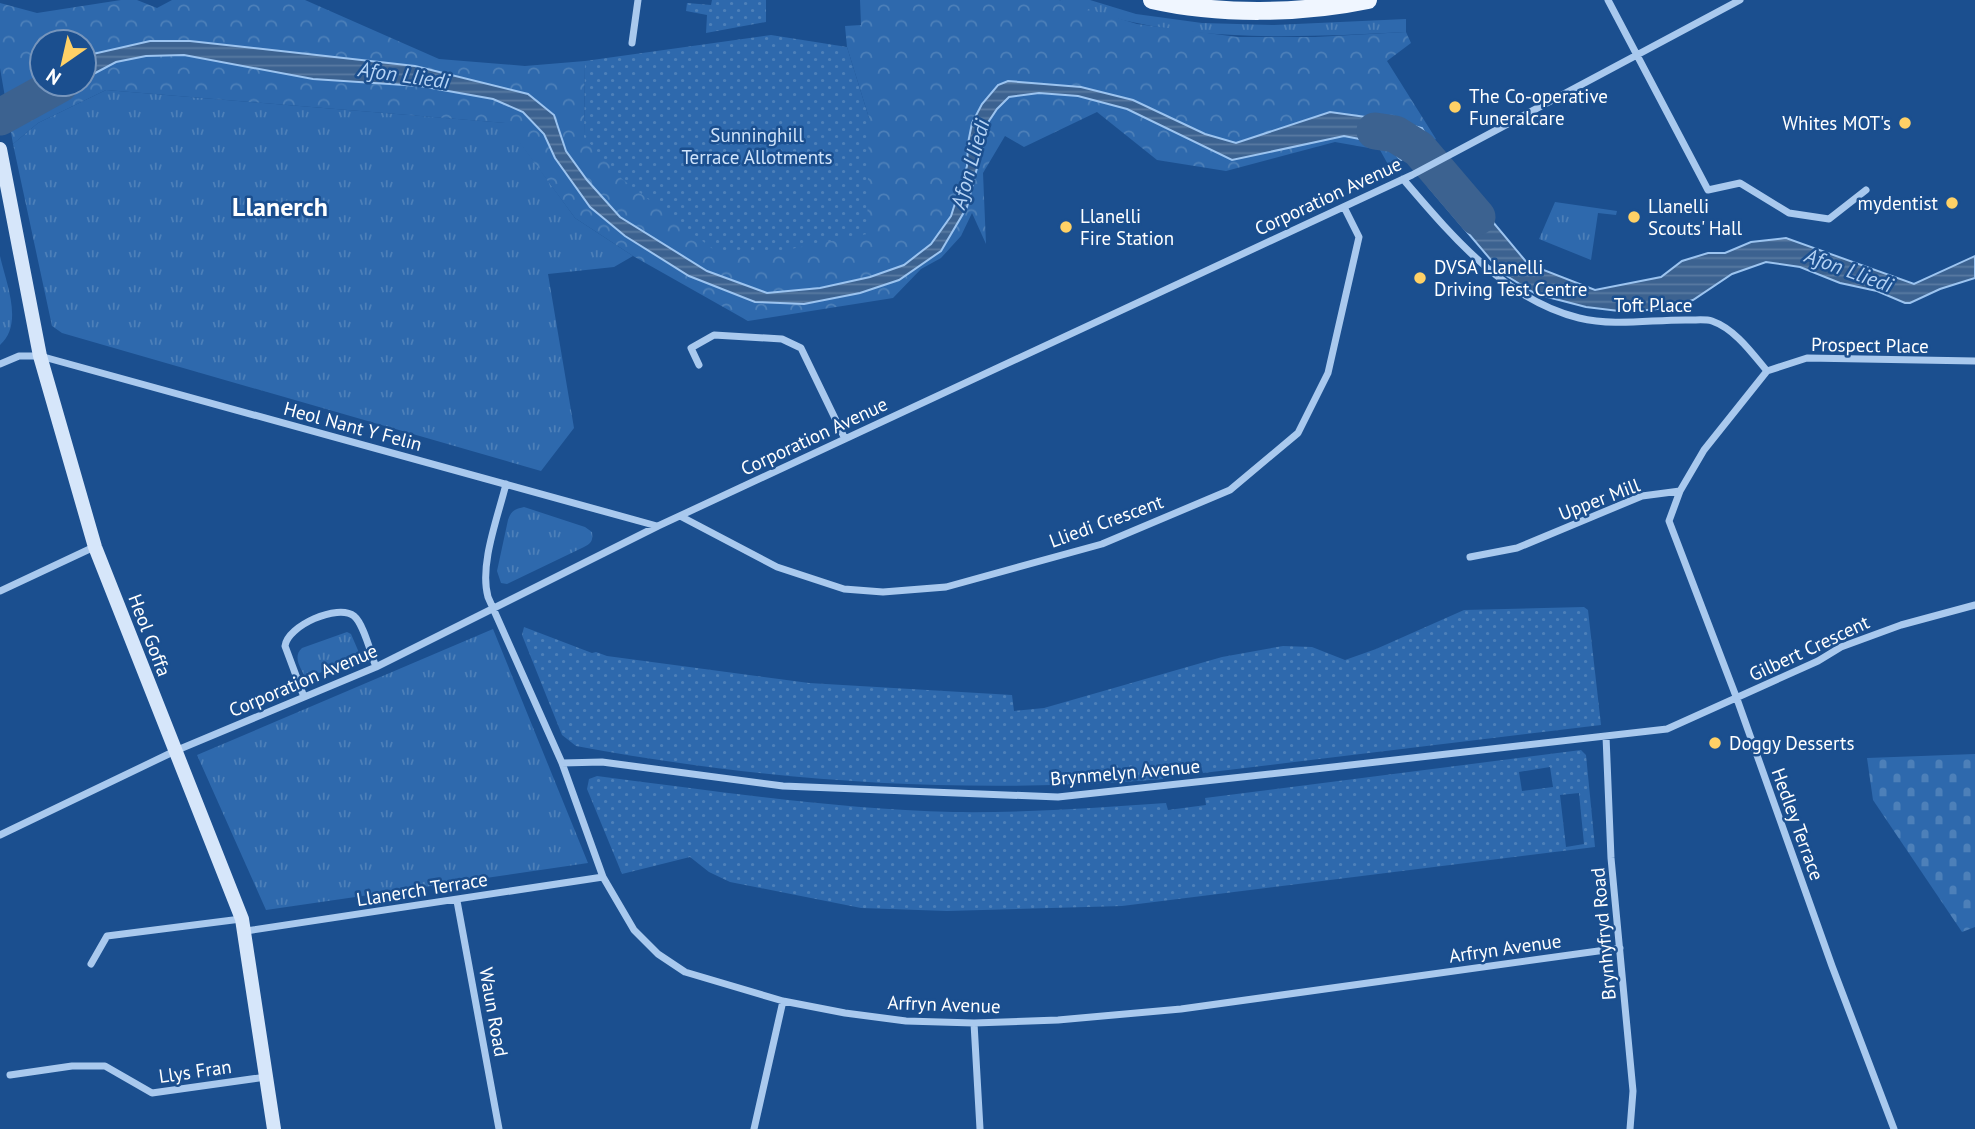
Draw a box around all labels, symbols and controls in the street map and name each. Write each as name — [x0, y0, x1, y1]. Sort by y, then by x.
north arrow — [28, 28, 98, 98]
water label: Afon Lliedi — [356, 55, 452, 95]
text: N — [42, 64, 65, 91]
place label: The Co-operative Funeralcare — [1469, 84, 1608, 130]
marker: The Co-operative Funeralcare — [1447, 99, 1463, 115]
place label: Whites MOT's — [1782, 111, 1891, 135]
marker: Whites MOT's — [1897, 115, 1913, 131]
water label: Afon Lliedi — [944, 116, 996, 213]
park label: Sunninghill Terrace Allotments — [681, 123, 833, 169]
street label: Corporation Avenue — [1251, 152, 1405, 240]
district label: Llanerch — [232, 190, 328, 223]
place label: mydentist — [1857, 191, 1939, 215]
place label: Llanelli Scouts' Hall — [1648, 194, 1742, 240]
marker: mydentist — [1944, 195, 1960, 211]
place label: Llanelli Fire Station — [1080, 204, 1174, 250]
marker: Llanelli Scouts' Hall — [1626, 209, 1642, 225]
marker: Llanelli Fire Station — [1058, 219, 1074, 235]
water label: Afon Lliedi — [1800, 241, 1897, 299]
place label: DVSA Llanelli Driving Test Centre — [1434, 255, 1587, 301]
marker: DVSA Llanelli Driving Test Centre — [1412, 270, 1428, 286]
street label: Toft Place — [1614, 293, 1692, 317]
street label: Prospect Place — [1811, 332, 1929, 358]
street label: Corporation Avenue — [737, 392, 891, 480]
street label: Heol Nant Y Felin — [281, 396, 425, 456]
street label: Upper Mill — [1555, 472, 1644, 525]
street label: Lliedi Crescent — [1046, 489, 1167, 553]
street label: Heol Goffa — [123, 590, 177, 680]
street label: Gilbert Crescent — [1745, 609, 1873, 686]
street label: Corporation Avenue — [225, 638, 381, 722]
place label: Doggy Desserts — [1729, 731, 1854, 755]
marker: Doggy Desserts — [1707, 735, 1723, 751]
street label: Brynmelyn Avenue — [1049, 753, 1201, 791]
street label: Hedley Terrace — [1767, 764, 1829, 884]
street label: Llanerch Terrace — [355, 867, 489, 911]
street label: Brynhyfryd Road — [1585, 867, 1621, 1001]
street label: Arfryn Avenue — [1447, 928, 1563, 968]
street label: Waun Road — [474, 965, 514, 1059]
street label: Arfryn Avenue — [887, 990, 1001, 1018]
street label: Llys Fran — [157, 1054, 233, 1088]

